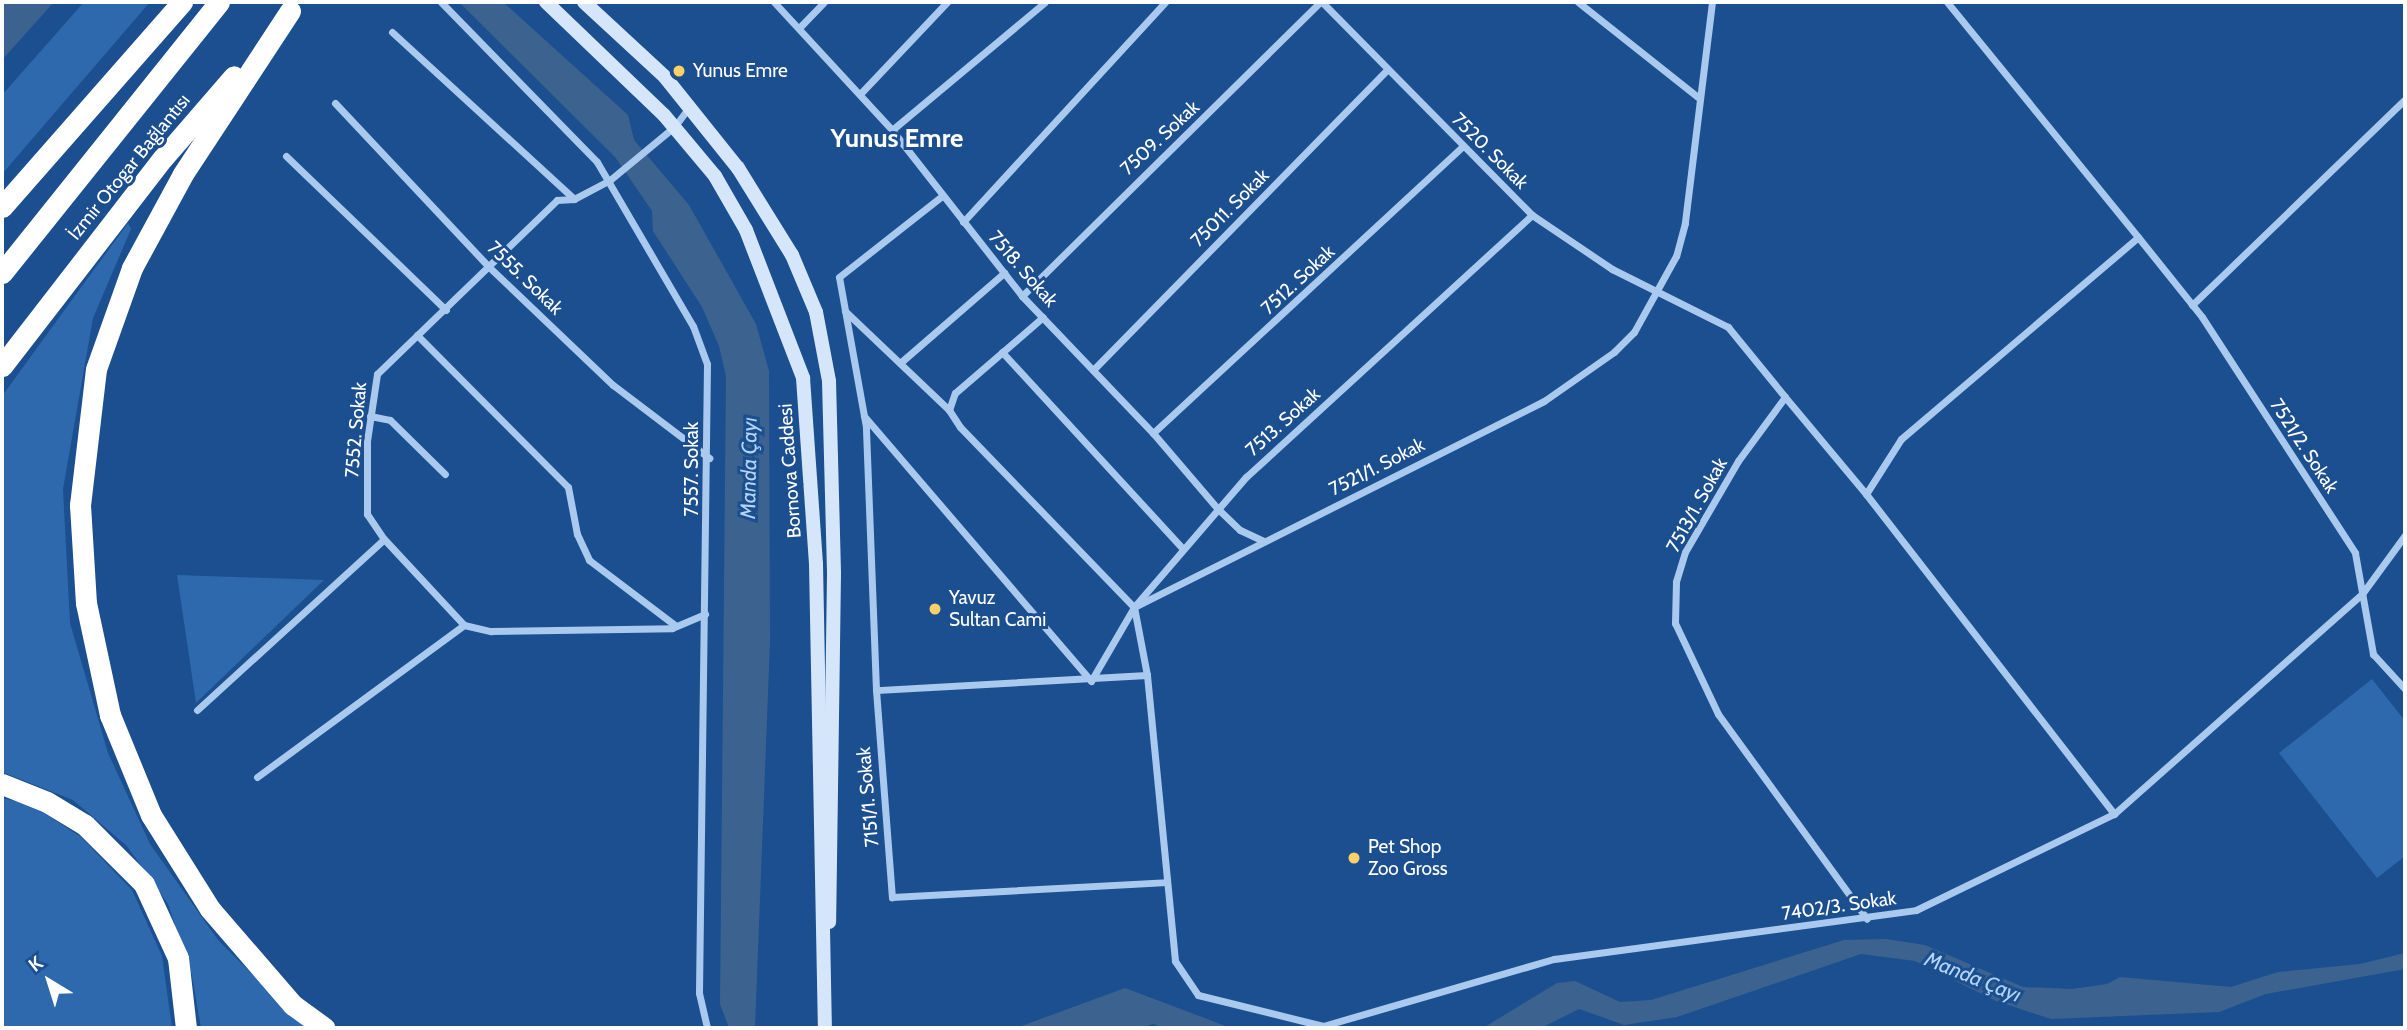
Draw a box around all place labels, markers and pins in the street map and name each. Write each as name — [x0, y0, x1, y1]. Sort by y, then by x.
place label: Yunus Emre — [693, 60, 788, 82]
marker: Yunus Emre — [671, 63, 687, 79]
place label: Yavuz Sultan Cami — [949, 587, 1046, 631]
marker: Yavuz Sultan Cami — [927, 601, 943, 617]
place label: Pet Shop Zoo Gross — [1368, 836, 1448, 880]
marker: Pet Shop Zoo Gross — [1346, 850, 1362, 866]

